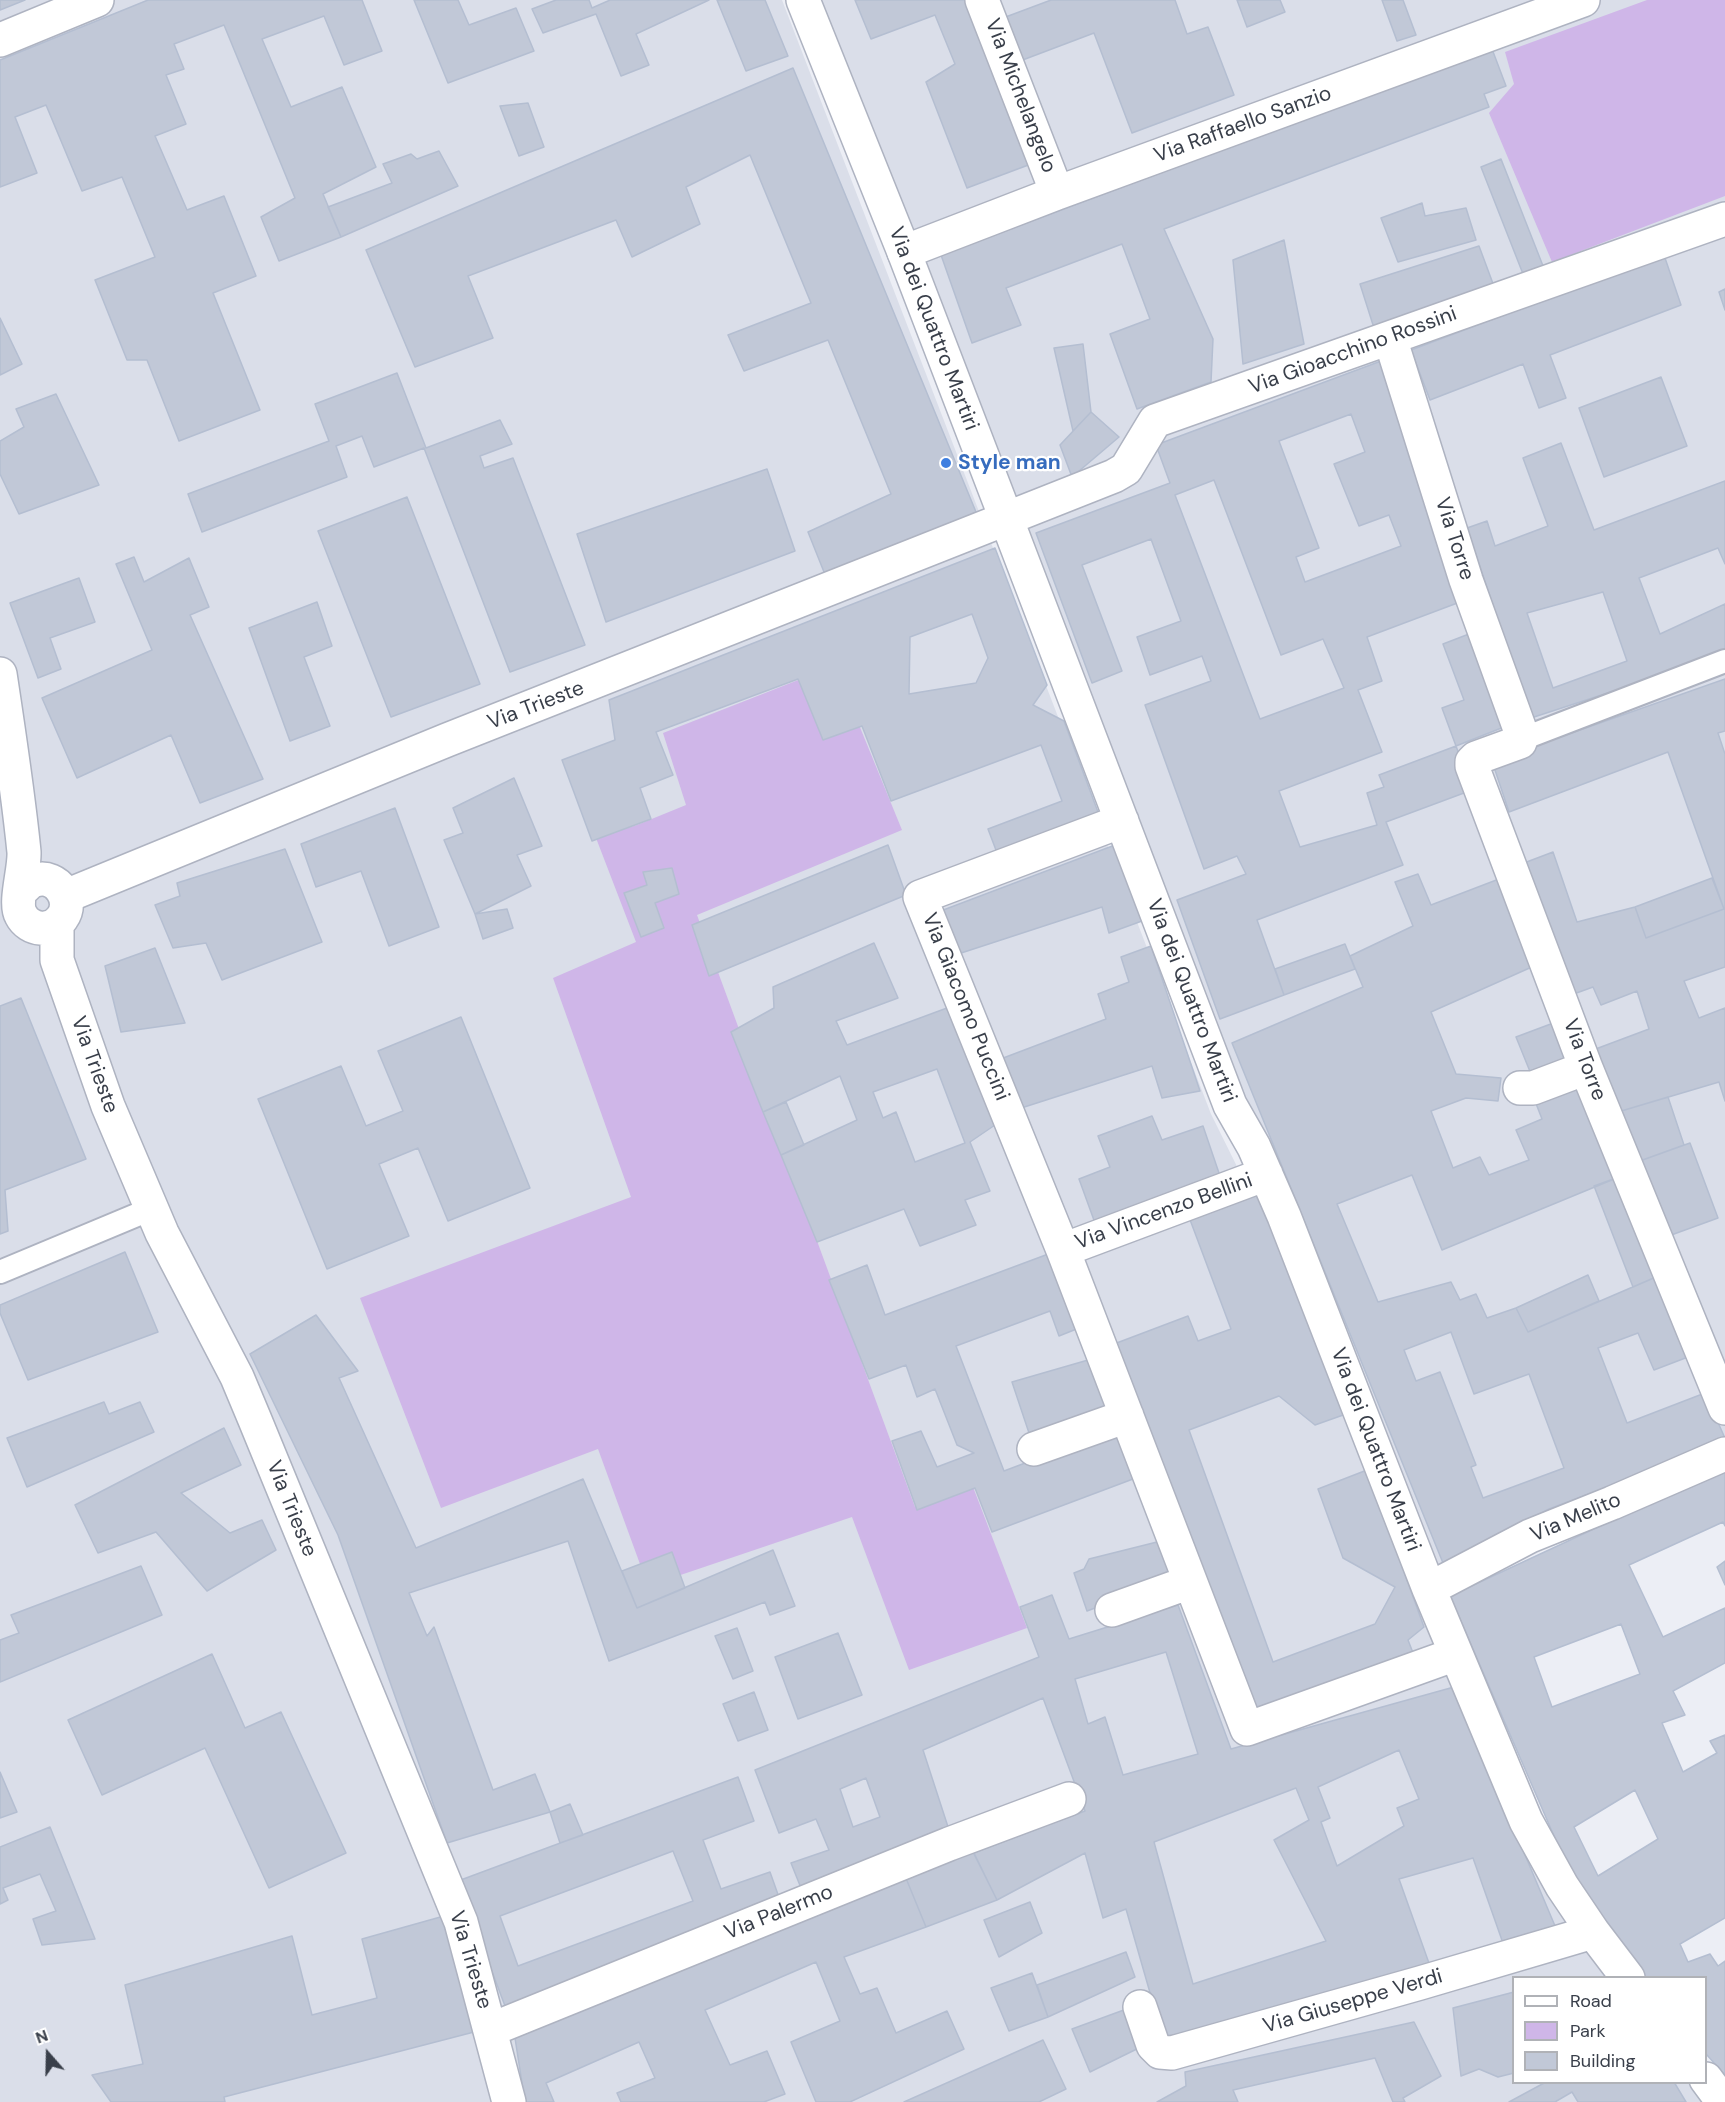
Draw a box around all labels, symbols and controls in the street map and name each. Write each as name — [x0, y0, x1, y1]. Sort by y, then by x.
street label: Via Michelangelo — [979, 15, 1061, 177]
street label: Via Raffaello Sanzio — [1151, 81, 1335, 169]
street label: Via dei Quattro Martiri — [883, 224, 983, 434]
street label: Via Gioacchino Rossini — [1245, 302, 1461, 400]
place label: Style man — [958, 450, 1061, 476]
marker: Style man — [939, 456, 953, 470]
street label: Via Torre — [1429, 494, 1479, 584]
street label: Via Trieste — [484, 676, 588, 736]
street label: Via dei Quattro Martiri — [1141, 896, 1241, 1106]
street label: Via Giacomo Puccini — [916, 910, 1014, 1104]
street label: Via Trieste — [65, 1013, 123, 1117]
street label: Via Torre — [1557, 1016, 1611, 1104]
street label: Via Vincenzo Bellini — [1072, 1168, 1256, 1256]
street label: Via dei Quattro Martiri — [1325, 1345, 1425, 1555]
street label: Via Trieste — [260, 1457, 322, 1561]
street label: Via Melito — [1527, 1488, 1625, 1548]
street label: Via Palermo — [721, 1880, 837, 1946]
street label: Via Trieste — [443, 1908, 497, 2012]
street label: Via Giuseppe Verdi — [1260, 1964, 1446, 2040]
legend — [1512, 1976, 1707, 2084]
text: Road — [1570, 1989, 1612, 2013]
text: Park — [1570, 2019, 1606, 2043]
north arrow — [18, 2024, 78, 2084]
text: N — [33, 2025, 51, 2048]
text: Building — [1570, 2049, 1635, 2073]

